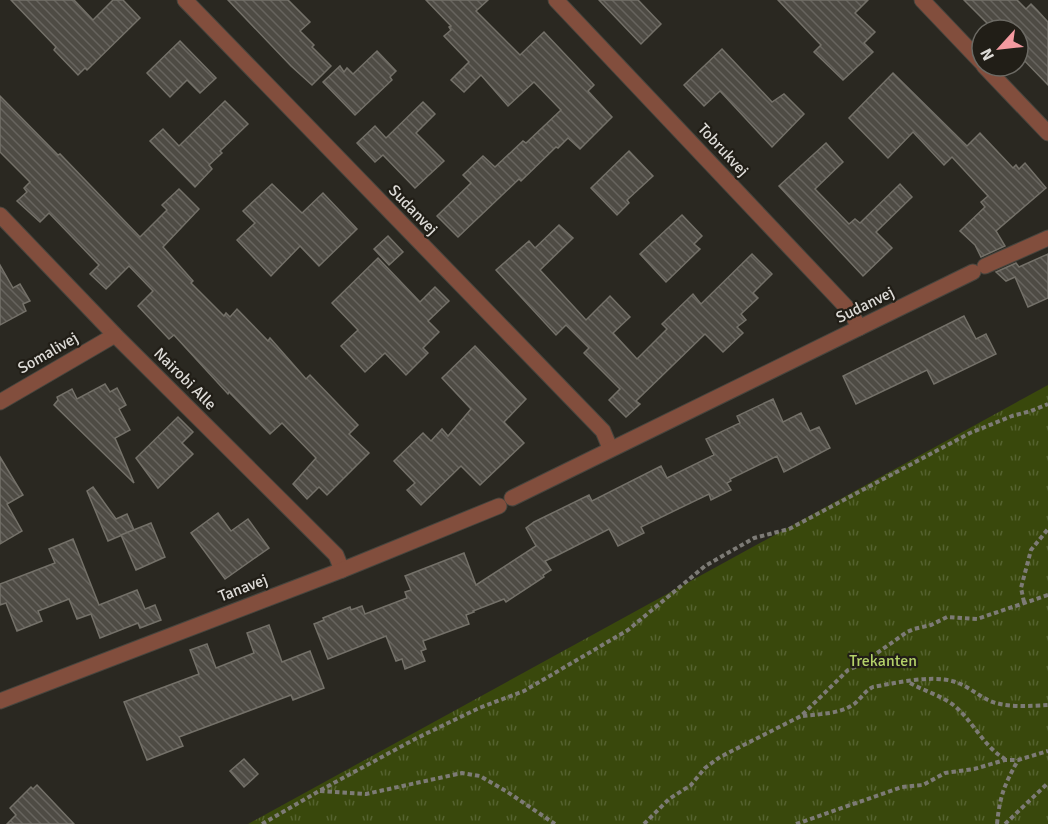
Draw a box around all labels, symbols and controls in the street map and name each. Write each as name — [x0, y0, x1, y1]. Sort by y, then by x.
north arrow — [970, 18, 1030, 78]
text: N — [976, 45, 999, 64]
street label: Tobrukvej — [693, 119, 753, 181]
street label: Sudanvej — [384, 181, 442, 239]
street label: Sudanvej — [833, 282, 897, 328]
street label: Somalivej — [14, 328, 82, 378]
street label: Nairobi Alle — [150, 344, 220, 414]
street label: Tanavej — [216, 570, 270, 606]
park label: Trekanten — [849, 651, 917, 671]

